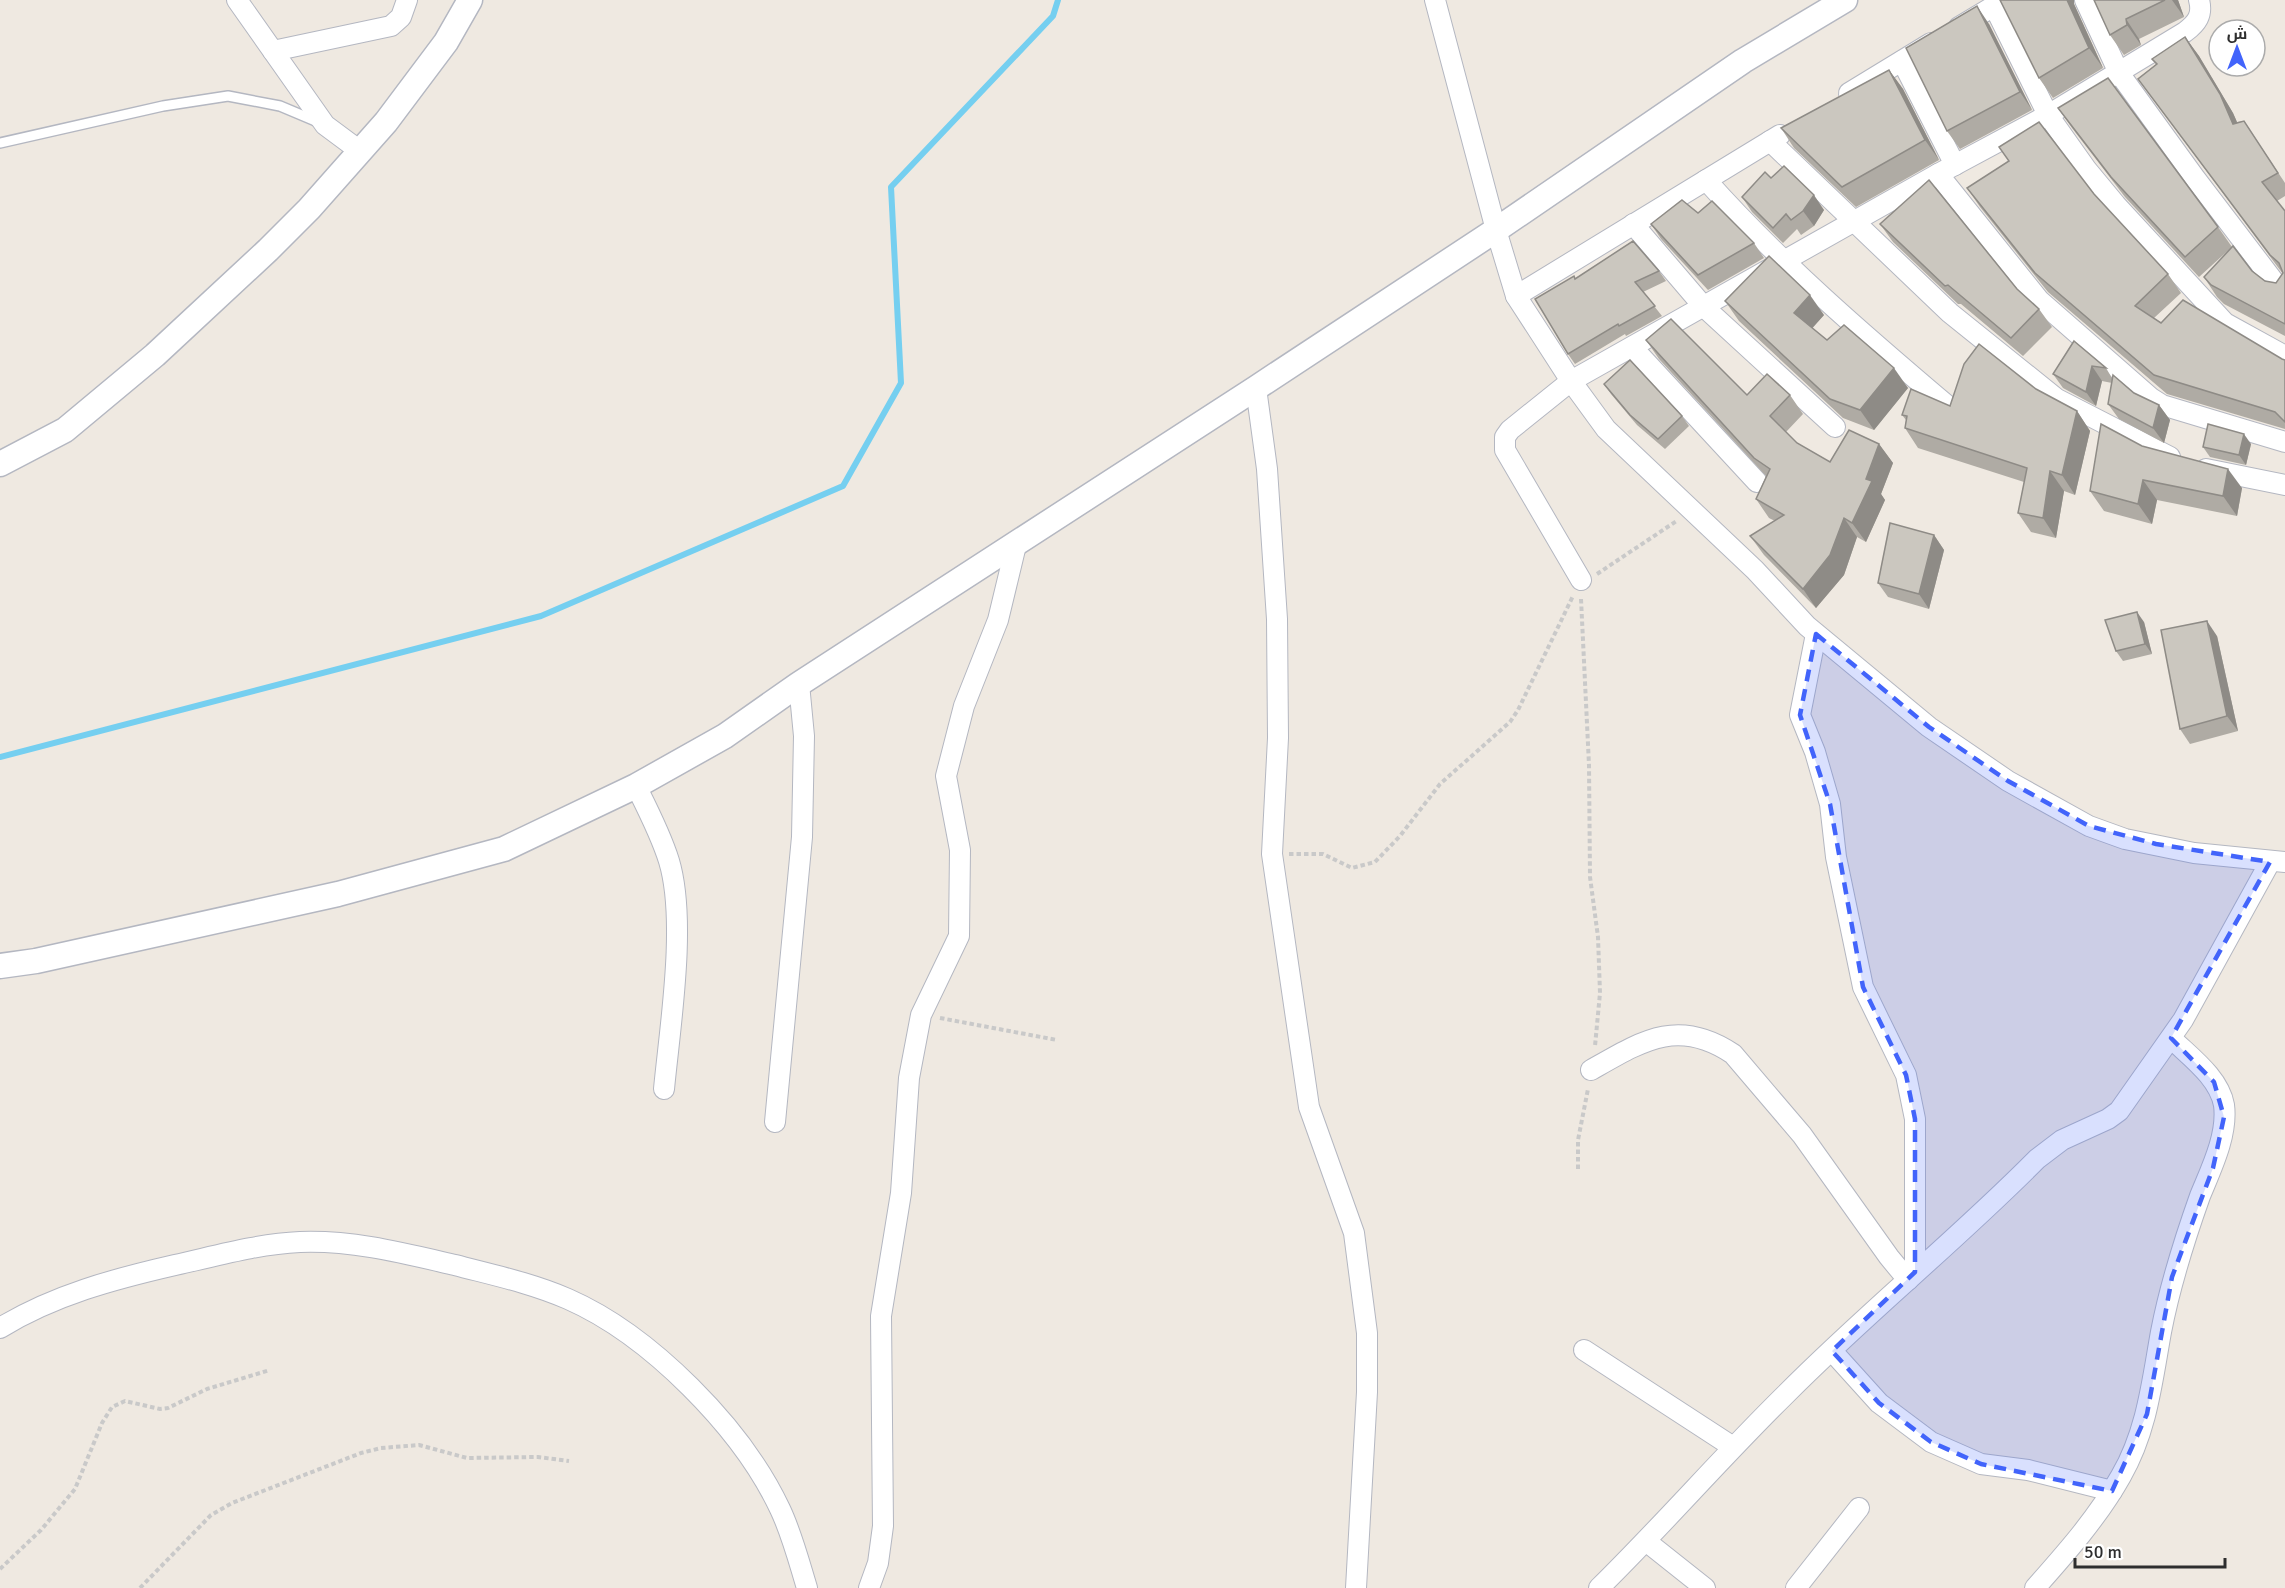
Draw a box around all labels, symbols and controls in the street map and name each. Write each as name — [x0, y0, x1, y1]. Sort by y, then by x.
north arrow — [2207, 18, 2267, 78]
text: ش — [2227, 24, 2247, 44]
scale bar — [2075, 1531, 2225, 1569]
text: 50 m — [2084, 1541, 2122, 1563]

